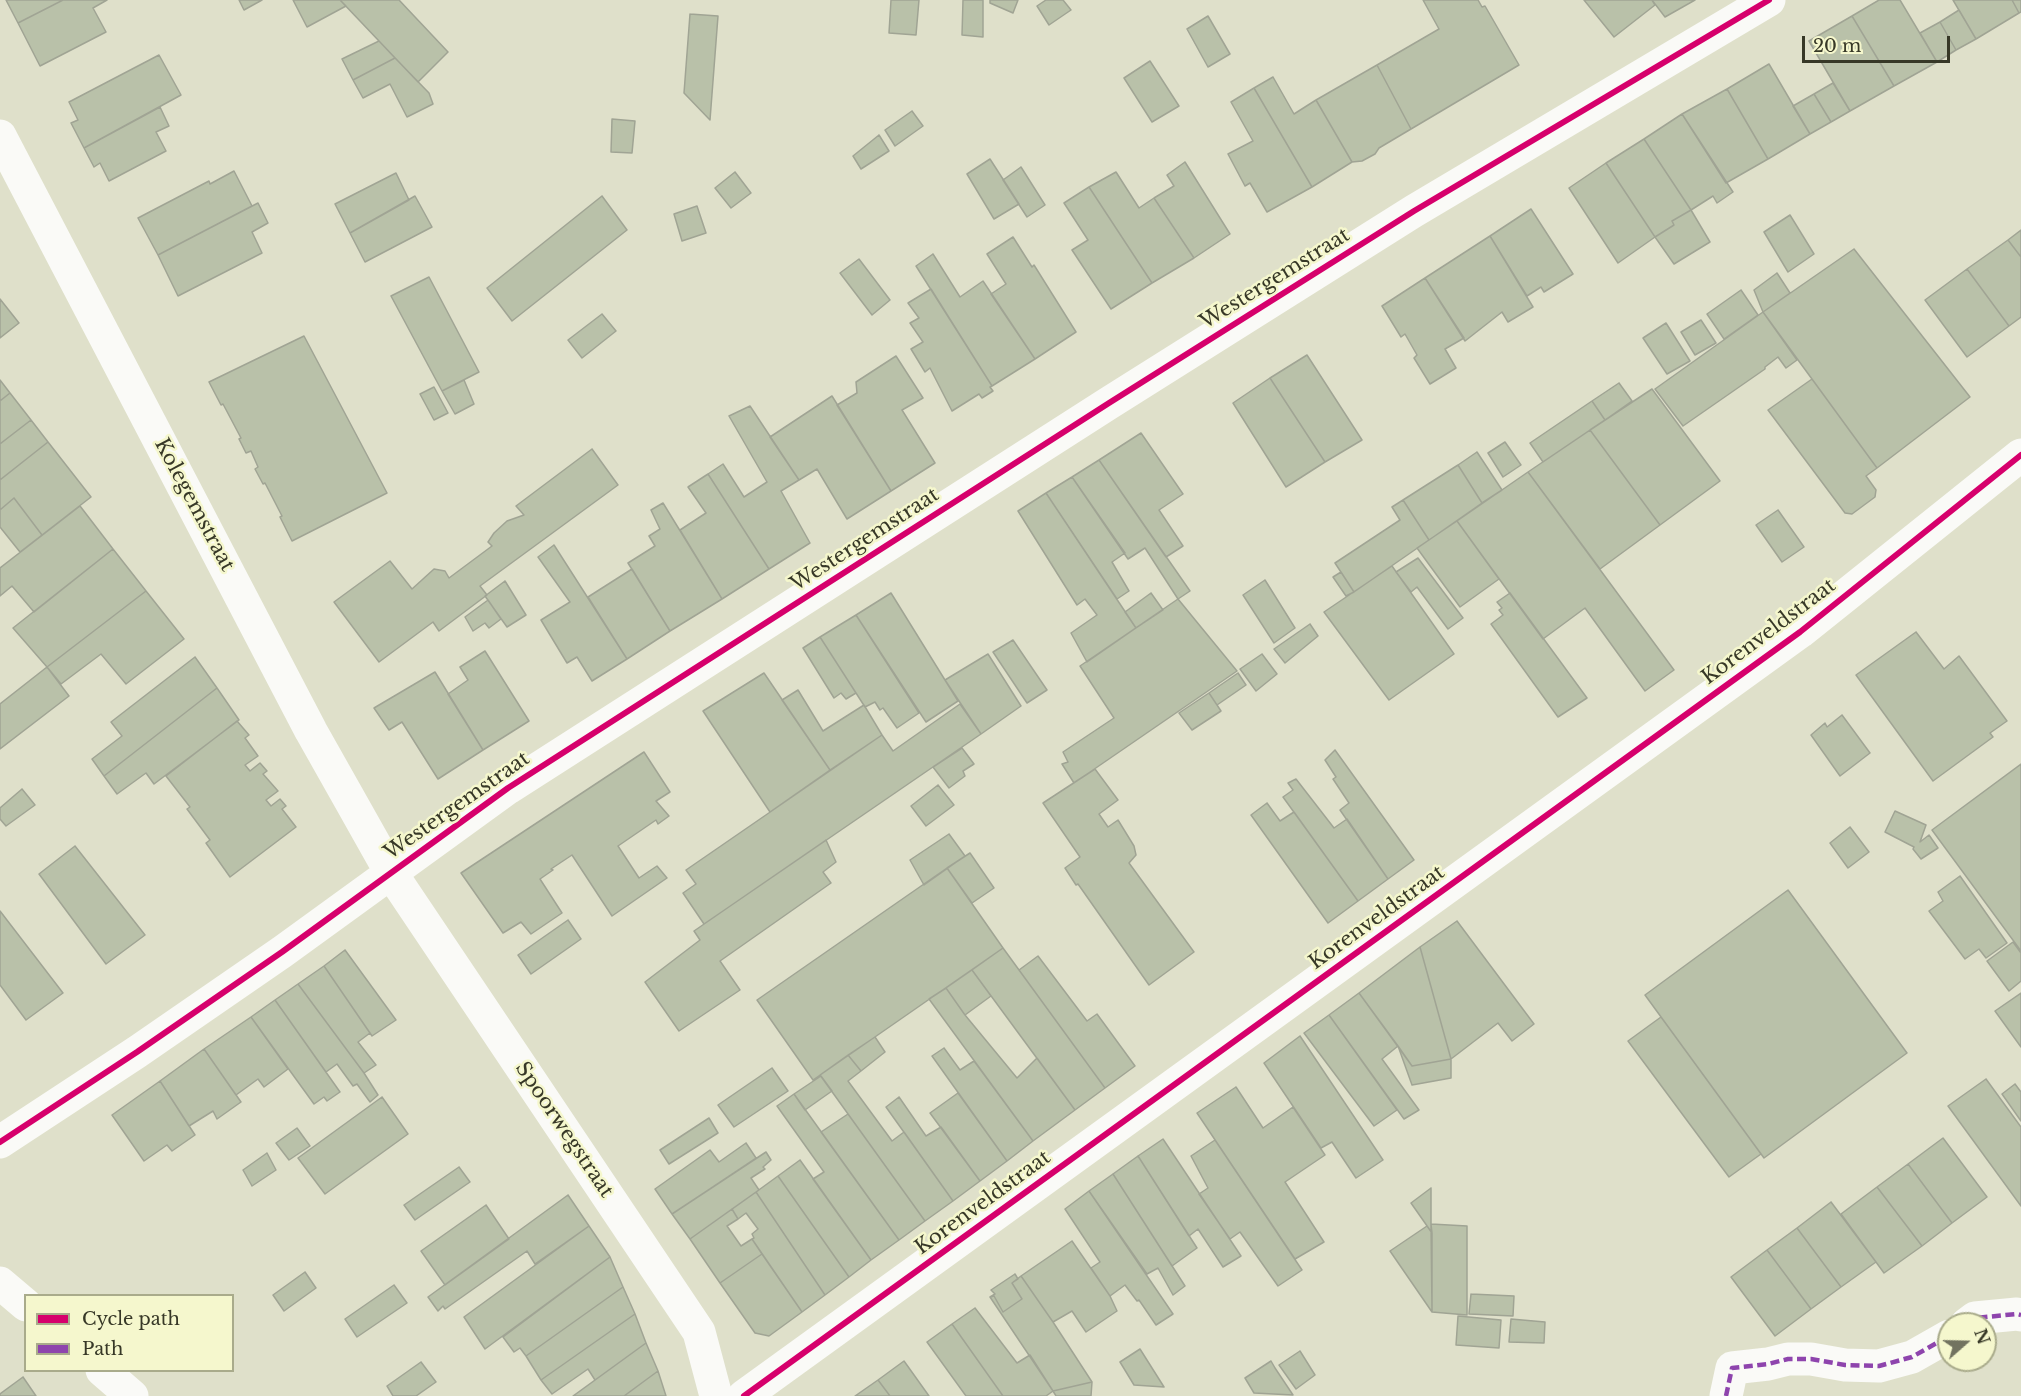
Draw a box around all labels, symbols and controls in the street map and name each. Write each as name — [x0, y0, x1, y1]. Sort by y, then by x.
scale bar — [1805, 24, 1954, 62]
text: 20 m — [1813, 35, 1861, 57]
street label: Westergemstraat — [1196, 223, 1354, 335]
street label: Kolegemstraat — [149, 435, 239, 575]
street label: Westergemstraat — [786, 483, 944, 597]
street label: Korenveldstraat — [1697, 574, 1841, 690]
street label: Westergemstraat — [380, 747, 534, 865]
street label: Korenveldstraat — [1305, 861, 1449, 975]
street label: Spoorwegstraat — [510, 1058, 618, 1202]
street label: Korenveldstraat — [911, 1146, 1055, 1260]
legend — [24, 1294, 234, 1372]
text: Cycle path — [82, 1308, 180, 1330]
north arrow — [1937, 1312, 1997, 1372]
text: N — [1970, 1326, 1994, 1347]
text: Path — [82, 1338, 123, 1360]

